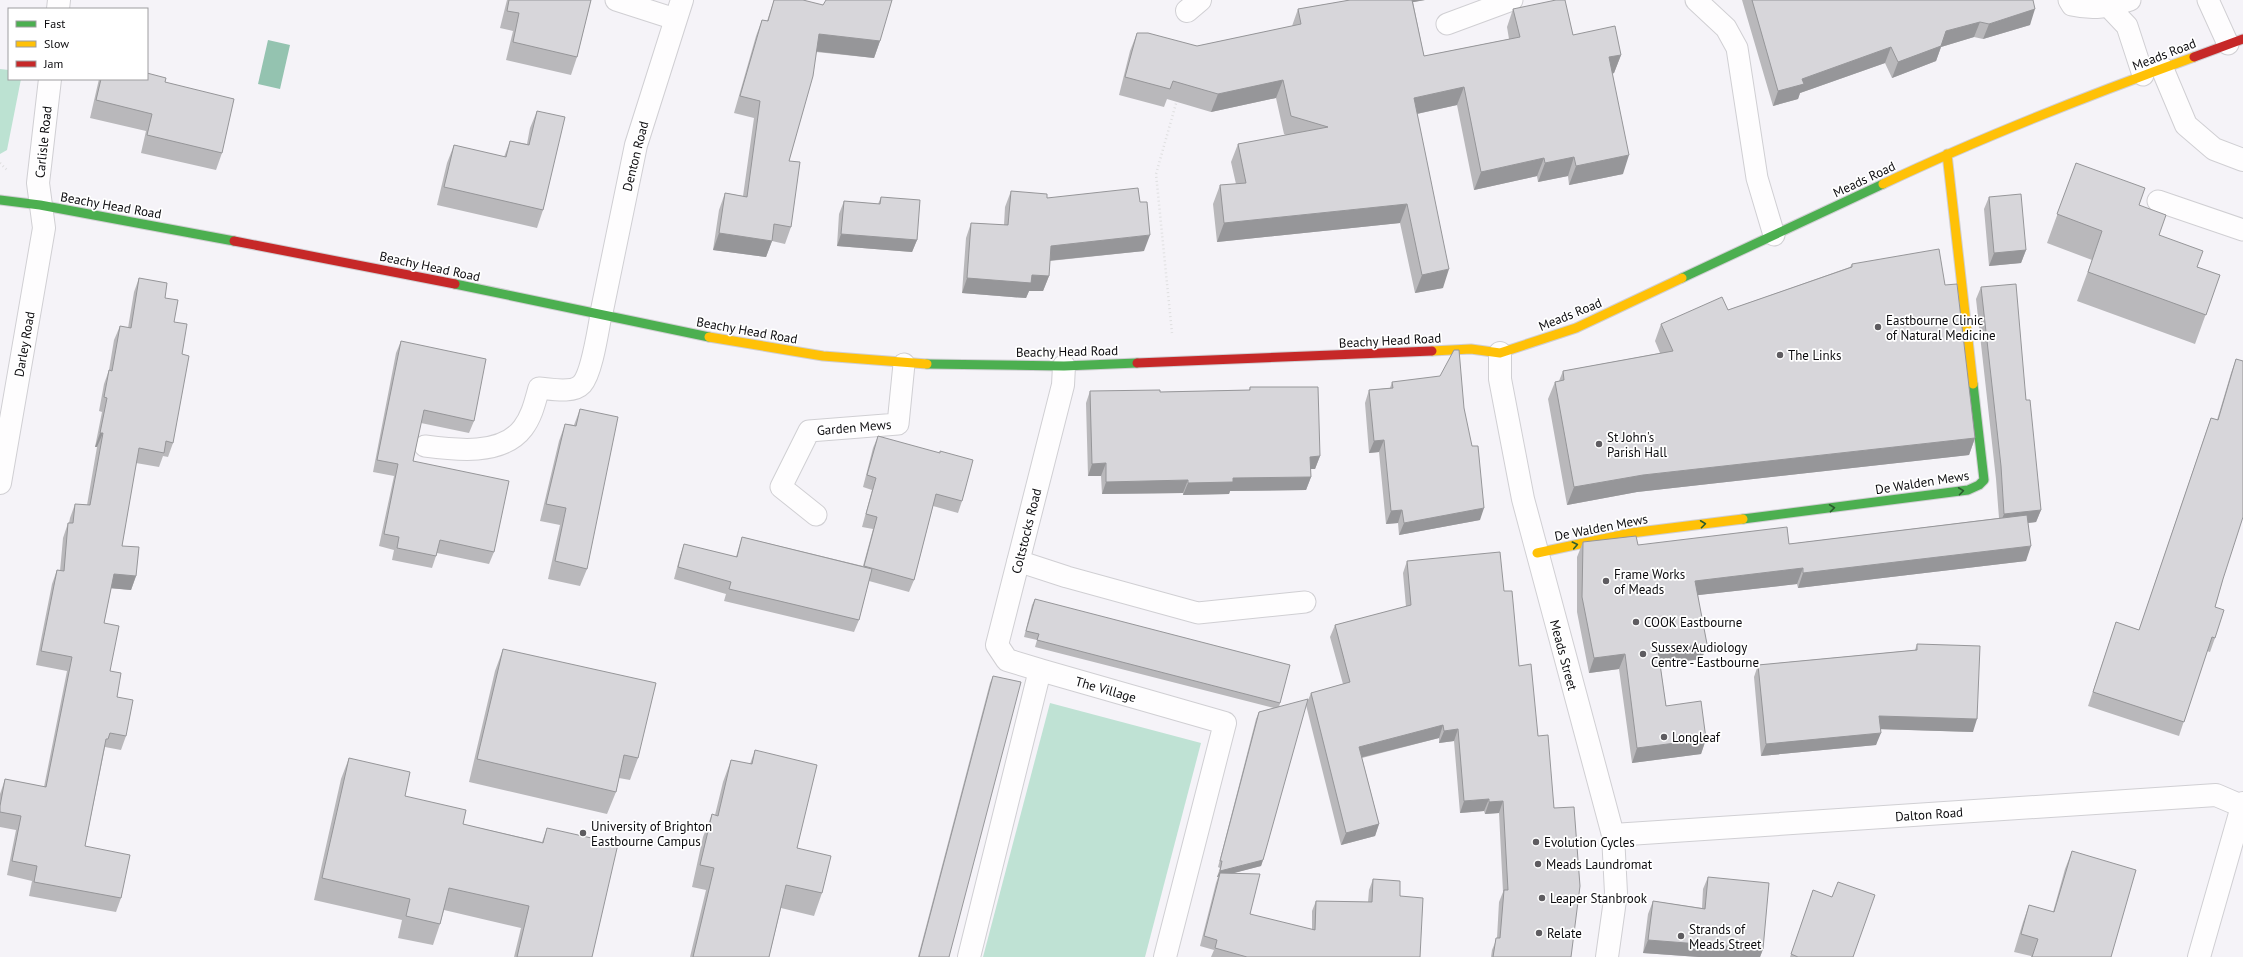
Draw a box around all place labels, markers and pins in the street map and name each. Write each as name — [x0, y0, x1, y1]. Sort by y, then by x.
place label: Eastbourne Clinic of Natural Medicine — [1886, 312, 1996, 344]
marker: Eastbourne Clinic of Natural Medicine — [1873, 322, 1883, 332]
place label: The Links — [1788, 347, 1841, 364]
marker: The Links — [1775, 350, 1785, 360]
place label: St John's Parish Hall — [1607, 429, 1667, 461]
marker: St John's Parish Hall — [1594, 439, 1604, 449]
place label: Frame Works of Meads — [1614, 566, 1685, 598]
marker: Frame Works of Meads — [1601, 576, 1611, 586]
place label: COOK Eastbourne — [1644, 614, 1742, 631]
marker: COOK Eastbourne — [1631, 617, 1641, 627]
place label: Sussex Audiology Centre - Eastbourne — [1651, 639, 1759, 671]
marker: Sussex Audiology Centre - Eastbourne — [1638, 649, 1648, 659]
place label: Longleaf — [1672, 729, 1721, 746]
marker: Longleaf — [1659, 732, 1669, 742]
place label: University of Brighton Eastbourne Campus — [591, 818, 712, 850]
marker: University of Brighton Eastbourne Campus — [578, 828, 588, 838]
place label: Evolution Cycles — [1544, 834, 1635, 851]
marker: Evolution Cycles — [1531, 837, 1541, 847]
place label: Meads Laundromat — [1546, 856, 1653, 873]
marker: Meads Laundromat — [1533, 859, 1543, 869]
place label: Leaper Stanbrook — [1550, 890, 1648, 907]
marker: Leaper Stanbrook — [1537, 893, 1547, 903]
place label: Strands of Meads Street — [1689, 921, 1762, 953]
place label: Relate — [1547, 925, 1582, 942]
marker: Relate — [1534, 928, 1544, 938]
marker: Strands of Meads Street — [1676, 931, 1686, 941]

